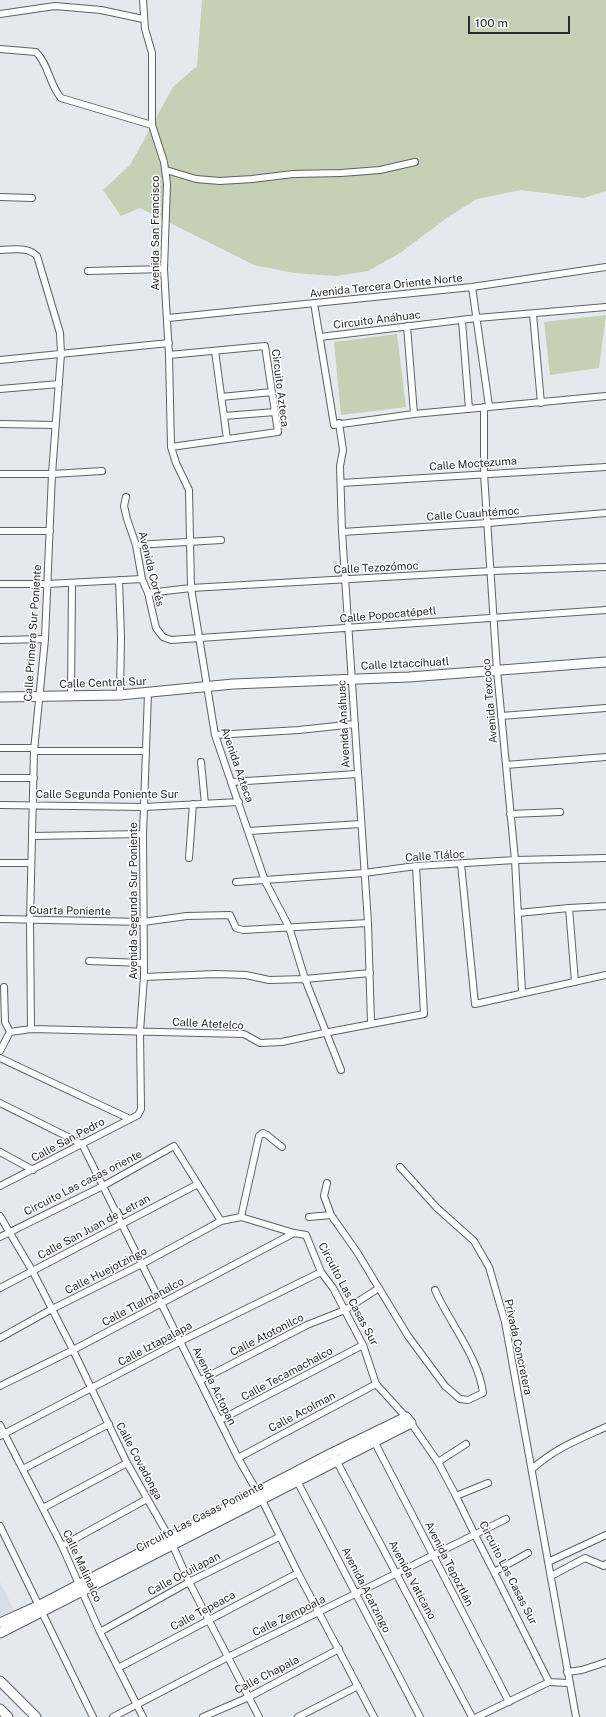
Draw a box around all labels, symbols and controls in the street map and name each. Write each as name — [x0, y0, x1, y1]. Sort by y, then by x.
scale bar — [470, 8, 572, 34]
text: 100 m — [475, 16, 508, 30]
street label: Avenida San Francisco — [149, 175, 163, 291]
street label: Avenida Tercera Oriente Norte — [309, 271, 463, 301]
street label: Circuito Anáhuac — [333, 308, 421, 332]
street label: Circuito Azteca — [269, 348, 291, 428]
street label: Calle Moctezuma — [429, 454, 517, 474]
street label: Calle Cuauhtémoc — [426, 504, 520, 524]
street label: Avenida Cortés — [135, 530, 167, 608]
street label: Calle Tezozómoc — [333, 559, 419, 577]
street label: Calle Primera Sur Poniente — [22, 564, 44, 702]
street label: Calle Popocatépetl — [339, 604, 437, 626]
street label: Calle Iztaccíhuatl — [361, 655, 449, 673]
street label: Avenida Texcoco — [480, 658, 500, 744]
street label: Calle Central Sur — [59, 675, 147, 691]
street label: Avenida Anáhuac — [335, 680, 353, 768]
street label: Avenida Azteca — [218, 726, 256, 804]
street label: Calle Segunda Poniente Sur — [36, 788, 178, 802]
street label: Avenida Segunda Sur Poniente — [127, 822, 141, 980]
street label: Calle Tláloc — [405, 847, 465, 865]
street label: Cuarta Poniente — [29, 904, 111, 918]
street label: Calle Atetelco — [172, 1016, 244, 1032]
street label: Calle San Pedro — [29, 1115, 107, 1165]
street label: Circuito Las casas oriente — [22, 1147, 144, 1219]
street label: Calle San Juan de Letran — [36, 1192, 152, 1262]
street label: Circuito Las Casas Sur — [315, 1240, 381, 1348]
street label: Calle Huejotzingo — [63, 1245, 149, 1297]
street label: Calle Tlalmanalco — [100, 1275, 186, 1329]
street label: Privada Concretera — [501, 1298, 535, 1396]
street label: Calle Atotonilco — [228, 1311, 306, 1359]
street label: Calle Iztapalapa — [116, 1319, 194, 1369]
street label: Calle Tecamachalco — [239, 1344, 335, 1404]
street label: Avenida Actopan — [189, 1345, 239, 1427]
street label: Calle Acolman — [266, 1389, 338, 1435]
street label: Calle Covadonga — [113, 1420, 165, 1502]
street label: Circuito Las Casas Poniente — [134, 1479, 266, 1555]
street label: Circuito Las Casas Sur — [476, 1519, 540, 1627]
street label: Avenida Tepoztlán — [422, 1520, 476, 1608]
street label: Calle Malinalco — [59, 1528, 105, 1604]
street label: Avenida Vaticano — [386, 1538, 438, 1622]
street label: Avenida Acatzingo — [339, 1545, 393, 1635]
street label: Calle Ocuilapan — [146, 1549, 222, 1599]
street label: Calle Tepeaca — [168, 1588, 238, 1634]
street label: Calle Zempoala — [250, 1593, 328, 1639]
street label: Calle Chapala — [233, 1653, 301, 1697]

